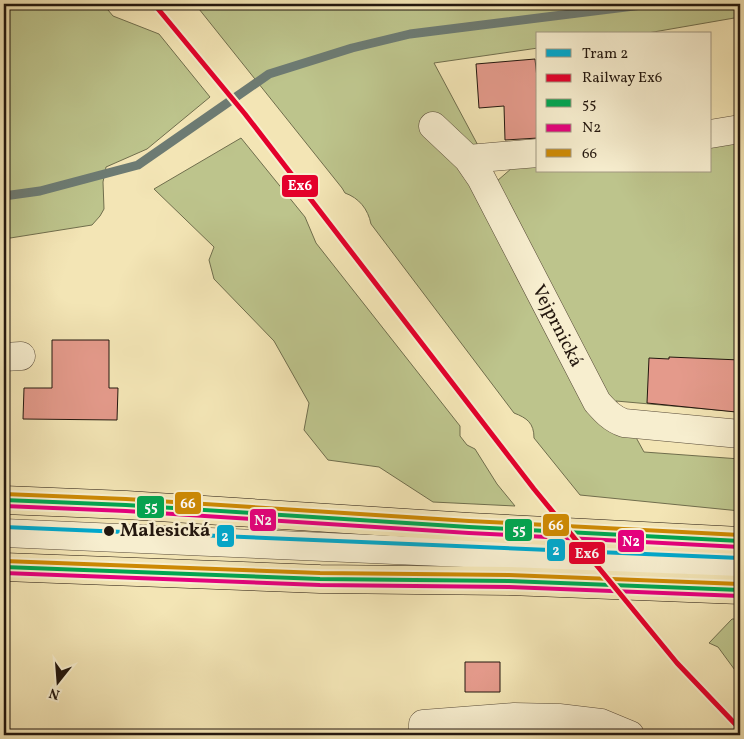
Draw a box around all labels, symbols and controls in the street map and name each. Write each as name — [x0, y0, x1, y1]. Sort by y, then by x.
legend — [536, 32, 712, 172]
text: Tram 2 — [582, 44, 628, 65]
text: Railway Ex6 — [582, 68, 662, 89]
text: 55 — [582, 94, 596, 115]
text: N2 — [582, 118, 601, 139]
text: 66 — [582, 144, 597, 165]
line badge: Ex6 — [281, 174, 319, 198]
text: Ex6 — [288, 177, 312, 196]
street label: Vejprnická — [525, 280, 589, 372]
line badge: 66 — [174, 491, 202, 515]
line badge: 55 — [136, 495, 165, 519]
text: 66 — [180, 495, 196, 514]
text: 55 — [144, 498, 158, 517]
line badge: N2 — [249, 508, 277, 532]
text: N2 — [254, 512, 272, 531]
line badge: 66 — [542, 513, 570, 537]
text: 66 — [548, 517, 564, 536]
place label: Malesická — [120, 518, 210, 544]
line badge: 55 — [504, 518, 533, 542]
text: 55 — [512, 521, 526, 540]
marker: Malesická — [102, 524, 116, 538]
line badge: 2 — [216, 524, 235, 548]
text: 2 — [221, 528, 229, 547]
line badge: N2 — [617, 529, 645, 553]
text: N2 — [622, 533, 640, 552]
line badge: 2 — [546, 538, 566, 562]
line badge: Ex6 — [568, 541, 606, 565]
text: 2 — [552, 542, 560, 561]
text: Ex6 — [575, 545, 599, 564]
north arrow — [32, 656, 82, 706]
text: N — [47, 682, 62, 704]

